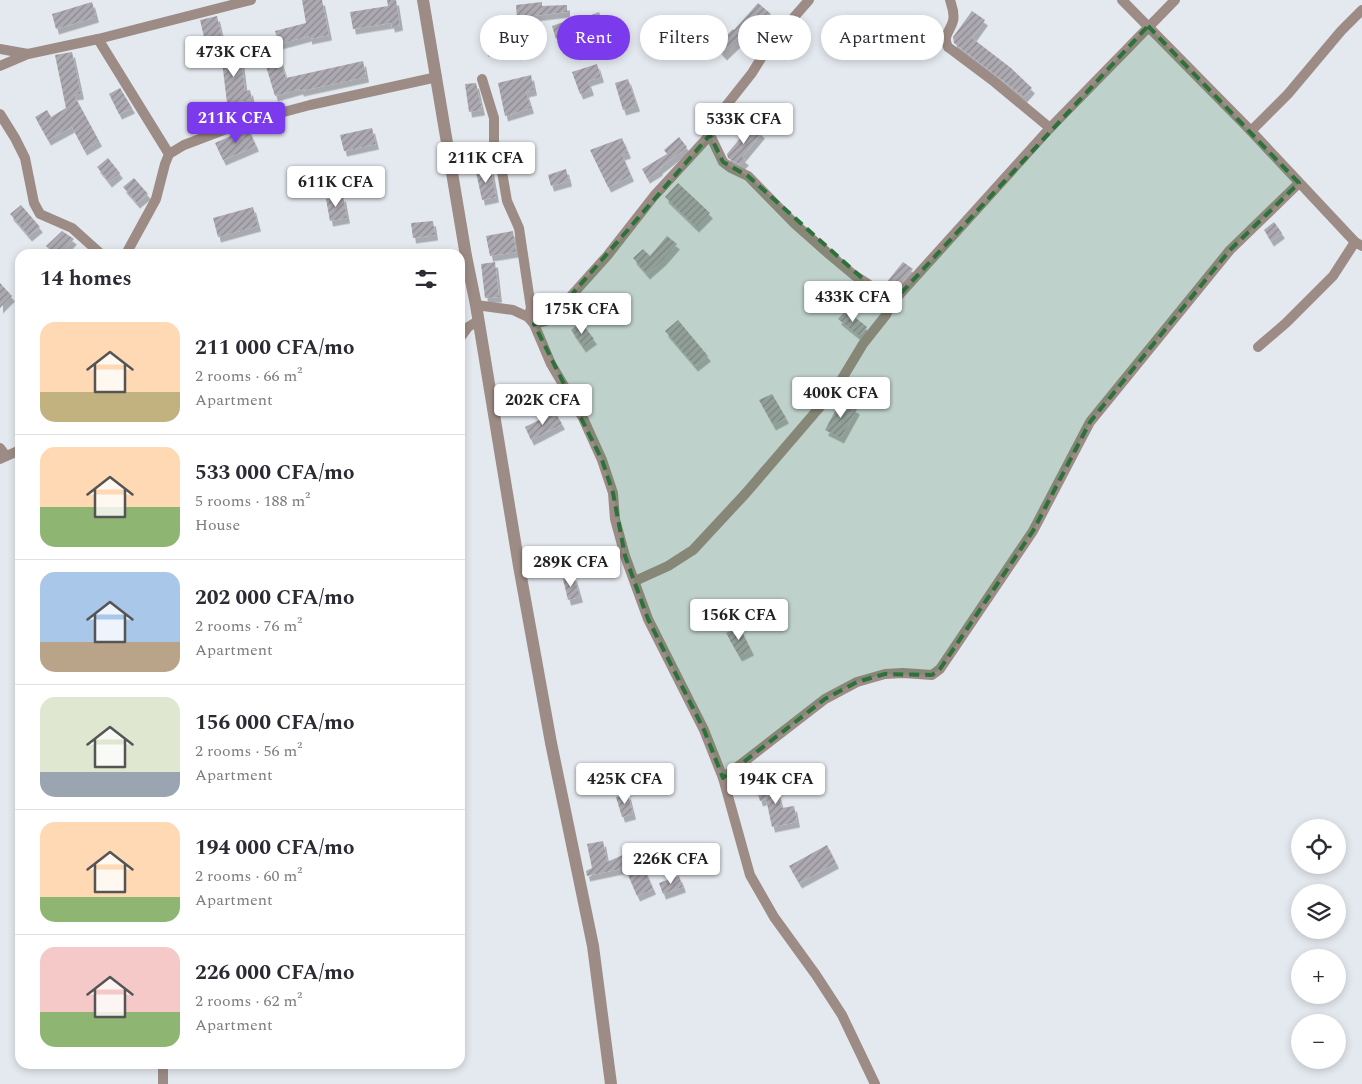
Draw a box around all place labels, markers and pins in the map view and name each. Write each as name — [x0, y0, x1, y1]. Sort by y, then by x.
pin: 473K CFA — [182, 36, 286, 78]
pin: 211K CFA — [184, 102, 288, 144]
pin: 533K CFA — [692, 102, 796, 145]
pin: 211K CFA — [434, 142, 538, 184]
pin: 611K CFA — [284, 166, 388, 208]
pin: 433K CFA — [801, 280, 905, 323]
pin: 175K CFA — [530, 292, 634, 335]
pin: 400K CFA — [789, 376, 893, 419]
pin: 202K CFA — [491, 384, 595, 426]
pin: 289K CFA — [519, 546, 623, 588]
pin: 156K CFA — [687, 598, 791, 641]
pin: 425K CFA — [573, 762, 677, 805]
pin: 194K CFA — [724, 762, 828, 805]
pin: 226K CFA — [619, 842, 723, 885]

